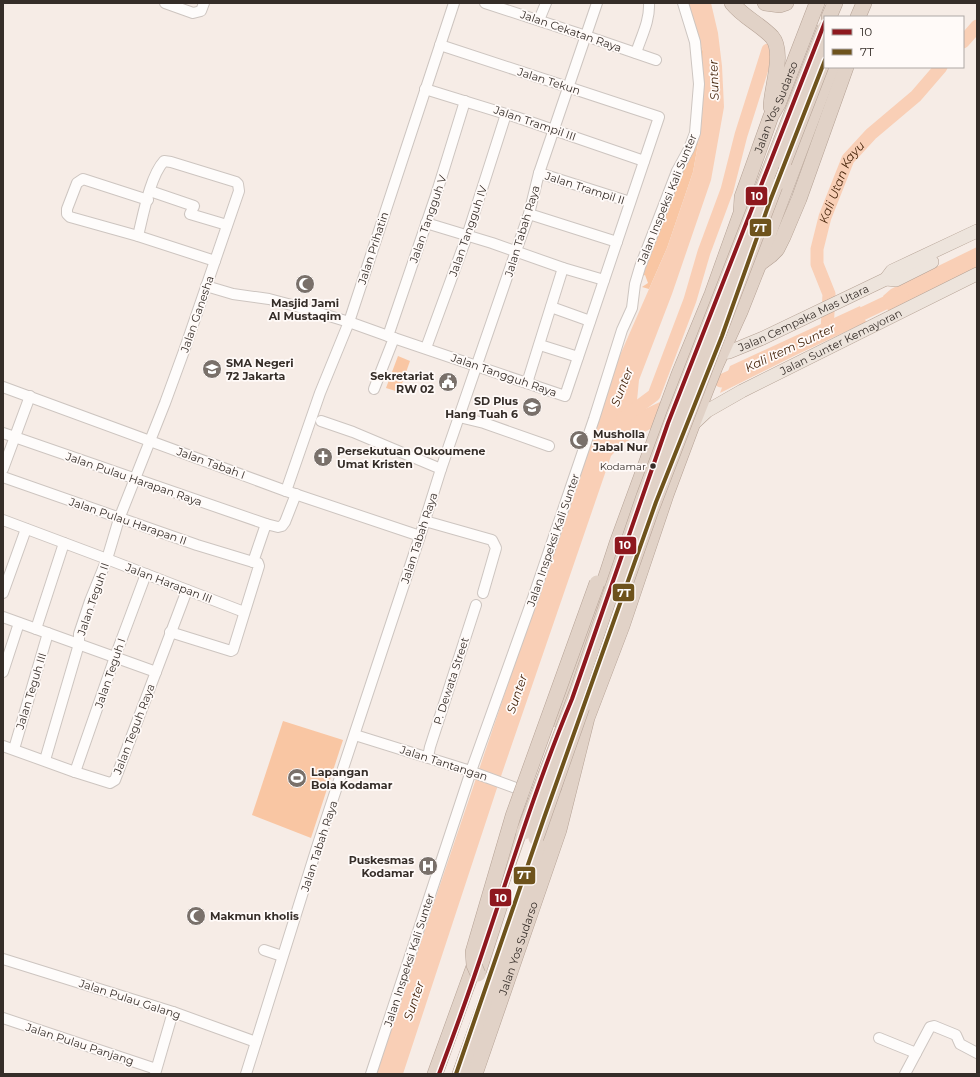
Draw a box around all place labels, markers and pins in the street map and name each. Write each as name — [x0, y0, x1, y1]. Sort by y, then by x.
mosque icon: Masjid Jami Al Mustaqim — [294, 273, 316, 295]
place label: Masjid Jami Al Mustaqim — [268, 296, 341, 323]
place label: SMA Negeri 72 Jakarta — [226, 356, 294, 383]
school or university icon: SMA Negeri 72 Jakarta — [201, 358, 223, 380]
place label: Sekretariat RW 02 — [370, 369, 435, 396]
public building icon: Sekretariat RW 02 — [437, 371, 459, 393]
place label: SD Plus Hang Tuah 6 — [445, 394, 518, 421]
school or university icon: SD Plus Hang Tuah 6 — [521, 396, 543, 418]
place label: Musholla Jabal Nur — [592, 427, 648, 454]
mosque icon: Musholla Jabal Nur — [568, 429, 590, 451]
place label: Persekutuan Oukoumene Umat Kristen — [337, 444, 486, 471]
church icon: Persekutuan Oukoumene Umat Kristen — [312, 446, 334, 468]
place label: Kodamar — [600, 460, 646, 473]
marker: Kodamar — [648, 461, 658, 471]
place label: Lapangan Bola Kodamar — [311, 765, 393, 792]
sports icon: Lapangan Bola Kodamar — [286, 767, 308, 789]
place label: Puskesmas Kodamar — [349, 853, 414, 880]
hospital icon: Puskesmas Kodamar — [417, 855, 439, 877]
mosque icon: Makmun kholis — [185, 905, 207, 927]
place label: Makmun kholis — [210, 909, 299, 923]

